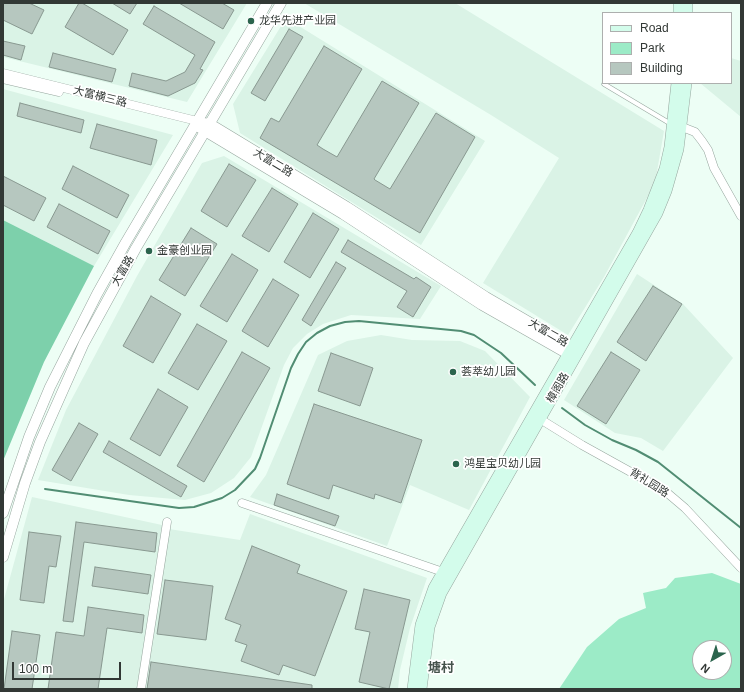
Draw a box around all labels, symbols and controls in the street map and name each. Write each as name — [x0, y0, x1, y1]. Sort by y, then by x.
legend — [602, 12, 732, 84]
place label: 龙华先进产业园 — [259, 14, 336, 28]
marker: 龙华先进产业园 — [246, 16, 256, 26]
text: Road — [640, 21, 669, 35]
text: Park — [640, 41, 665, 55]
text: Building — [640, 61, 683, 75]
street label: 大富横三路 — [72, 84, 128, 110]
street label: 大富二路 — [251, 146, 295, 180]
place label: 金豪创业园 — [157, 244, 212, 258]
marker: 金豪创业园 — [144, 246, 154, 256]
street label: 大富路 — [109, 253, 137, 289]
street label: 大富二路 — [526, 316, 570, 350]
place label: 荟萃幼儿园 — [461, 365, 516, 379]
marker: 荟萃幼儿园 — [448, 367, 458, 377]
street label: 樟阁路 — [544, 370, 572, 406]
place label: 鸿星宝贝幼儿园 — [464, 457, 541, 471]
marker: 鸿星宝贝幼儿园 — [451, 459, 461, 469]
street label: 背礼园路 — [627, 466, 671, 500]
north arrow — [692, 640, 732, 680]
scale bar — [14, 654, 123, 680]
district label: 塘村 — [428, 660, 454, 676]
text: N — [698, 661, 712, 676]
text: 100 m — [19, 662, 52, 676]

